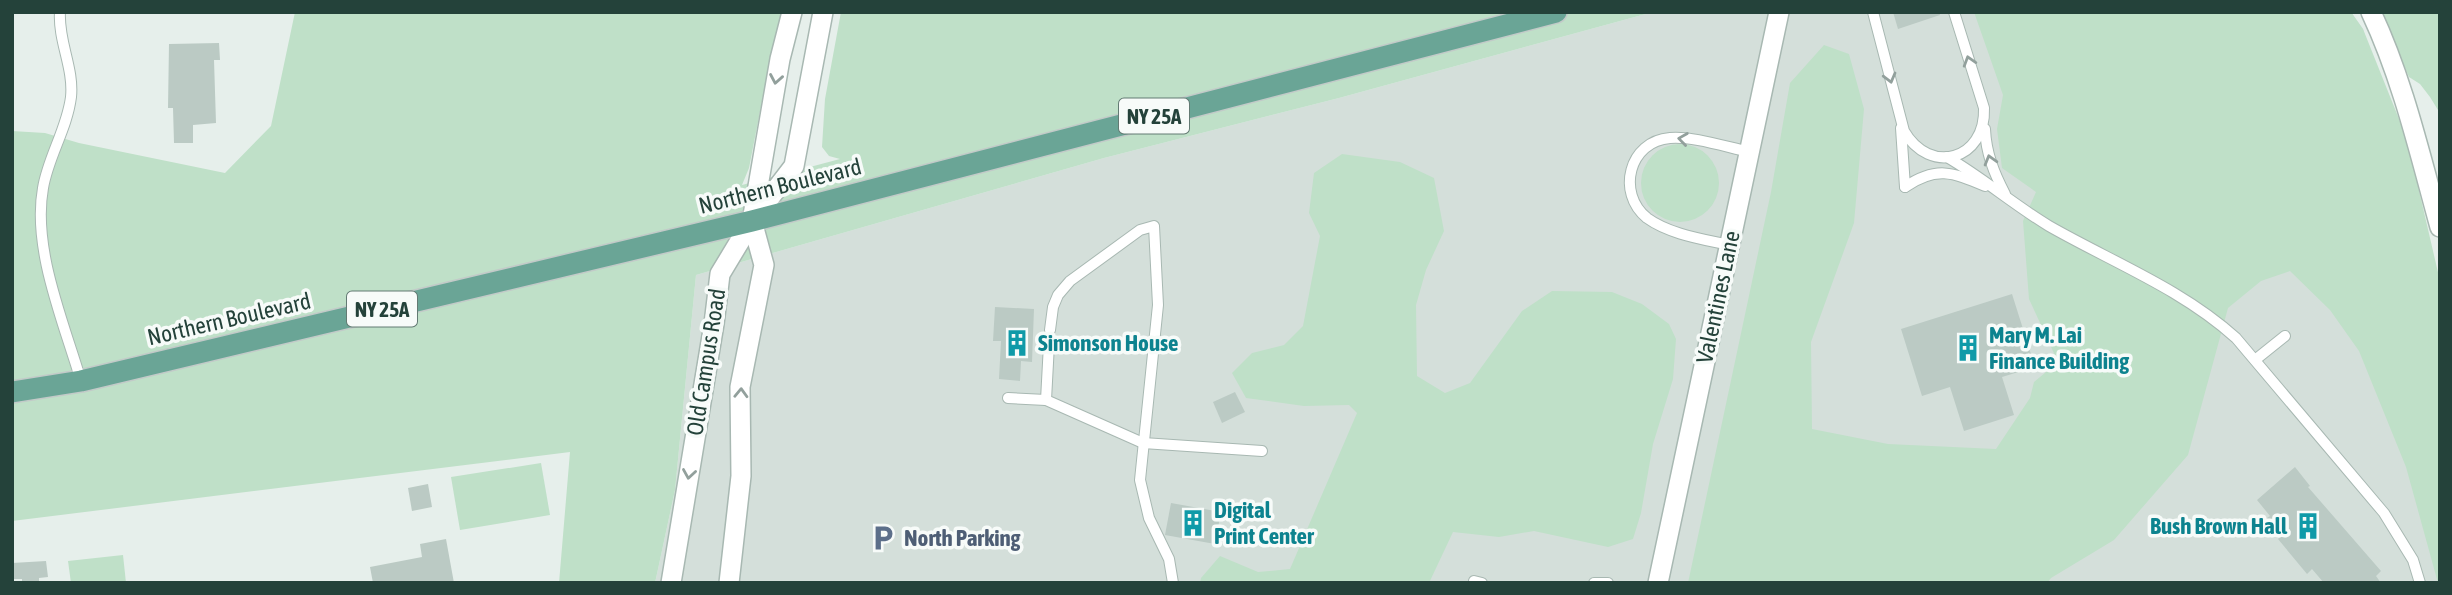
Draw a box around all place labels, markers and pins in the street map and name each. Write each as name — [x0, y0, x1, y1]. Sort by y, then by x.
place label: Mary M. Lai Finance Building — [1989, 322, 2129, 374]
building icon: Simonson House — [1002, 328, 1032, 358]
place label: Simonson House — [1038, 330, 1179, 356]
building icon: Mary M. Lai Finance Building — [1953, 333, 1983, 363]
place label: Digital Print Center — [1214, 497, 1315, 549]
building icon: Digital Print Center — [1178, 508, 1208, 538]
building icon: Bush Brown Hall — [2293, 511, 2323, 541]
place label: Bush Brown Hall — [2150, 513, 2288, 539]
parking icon: North Parking — [868, 523, 898, 553]
place label: North Parking — [904, 525, 1021, 551]

